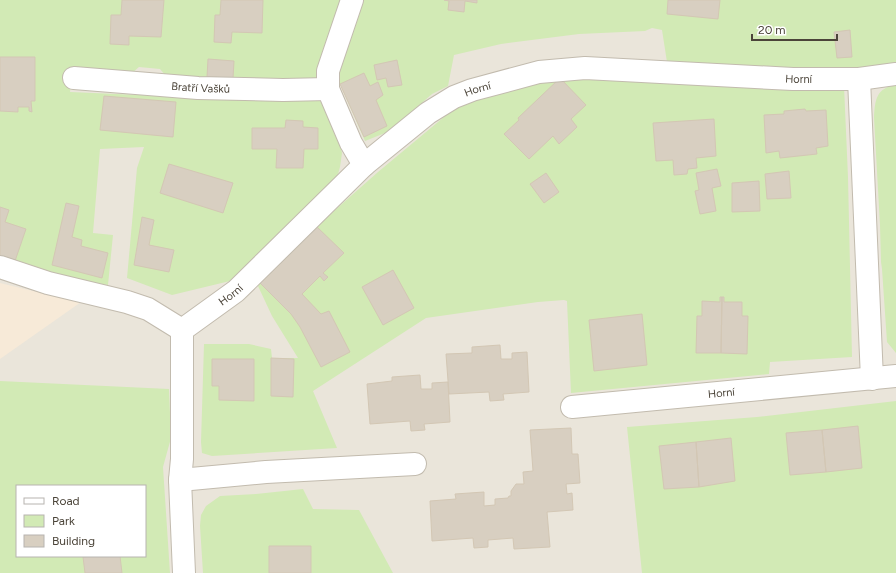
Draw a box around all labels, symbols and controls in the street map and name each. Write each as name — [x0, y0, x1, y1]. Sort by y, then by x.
scale bar — [752, 16, 837, 42]
text: 20 m — [758, 23, 786, 37]
street label: Horní — [785, 72, 813, 86]
street label: Bratří Vašků — [171, 79, 230, 95]
street label: Horní — [462, 79, 492, 99]
street label: Horní — [216, 281, 246, 308]
street label: Horní — [707, 385, 736, 400]
legend — [16, 485, 146, 557]
text: Road — [52, 494, 80, 508]
text: Park — [52, 514, 75, 528]
text: Building — [52, 534, 95, 548]

